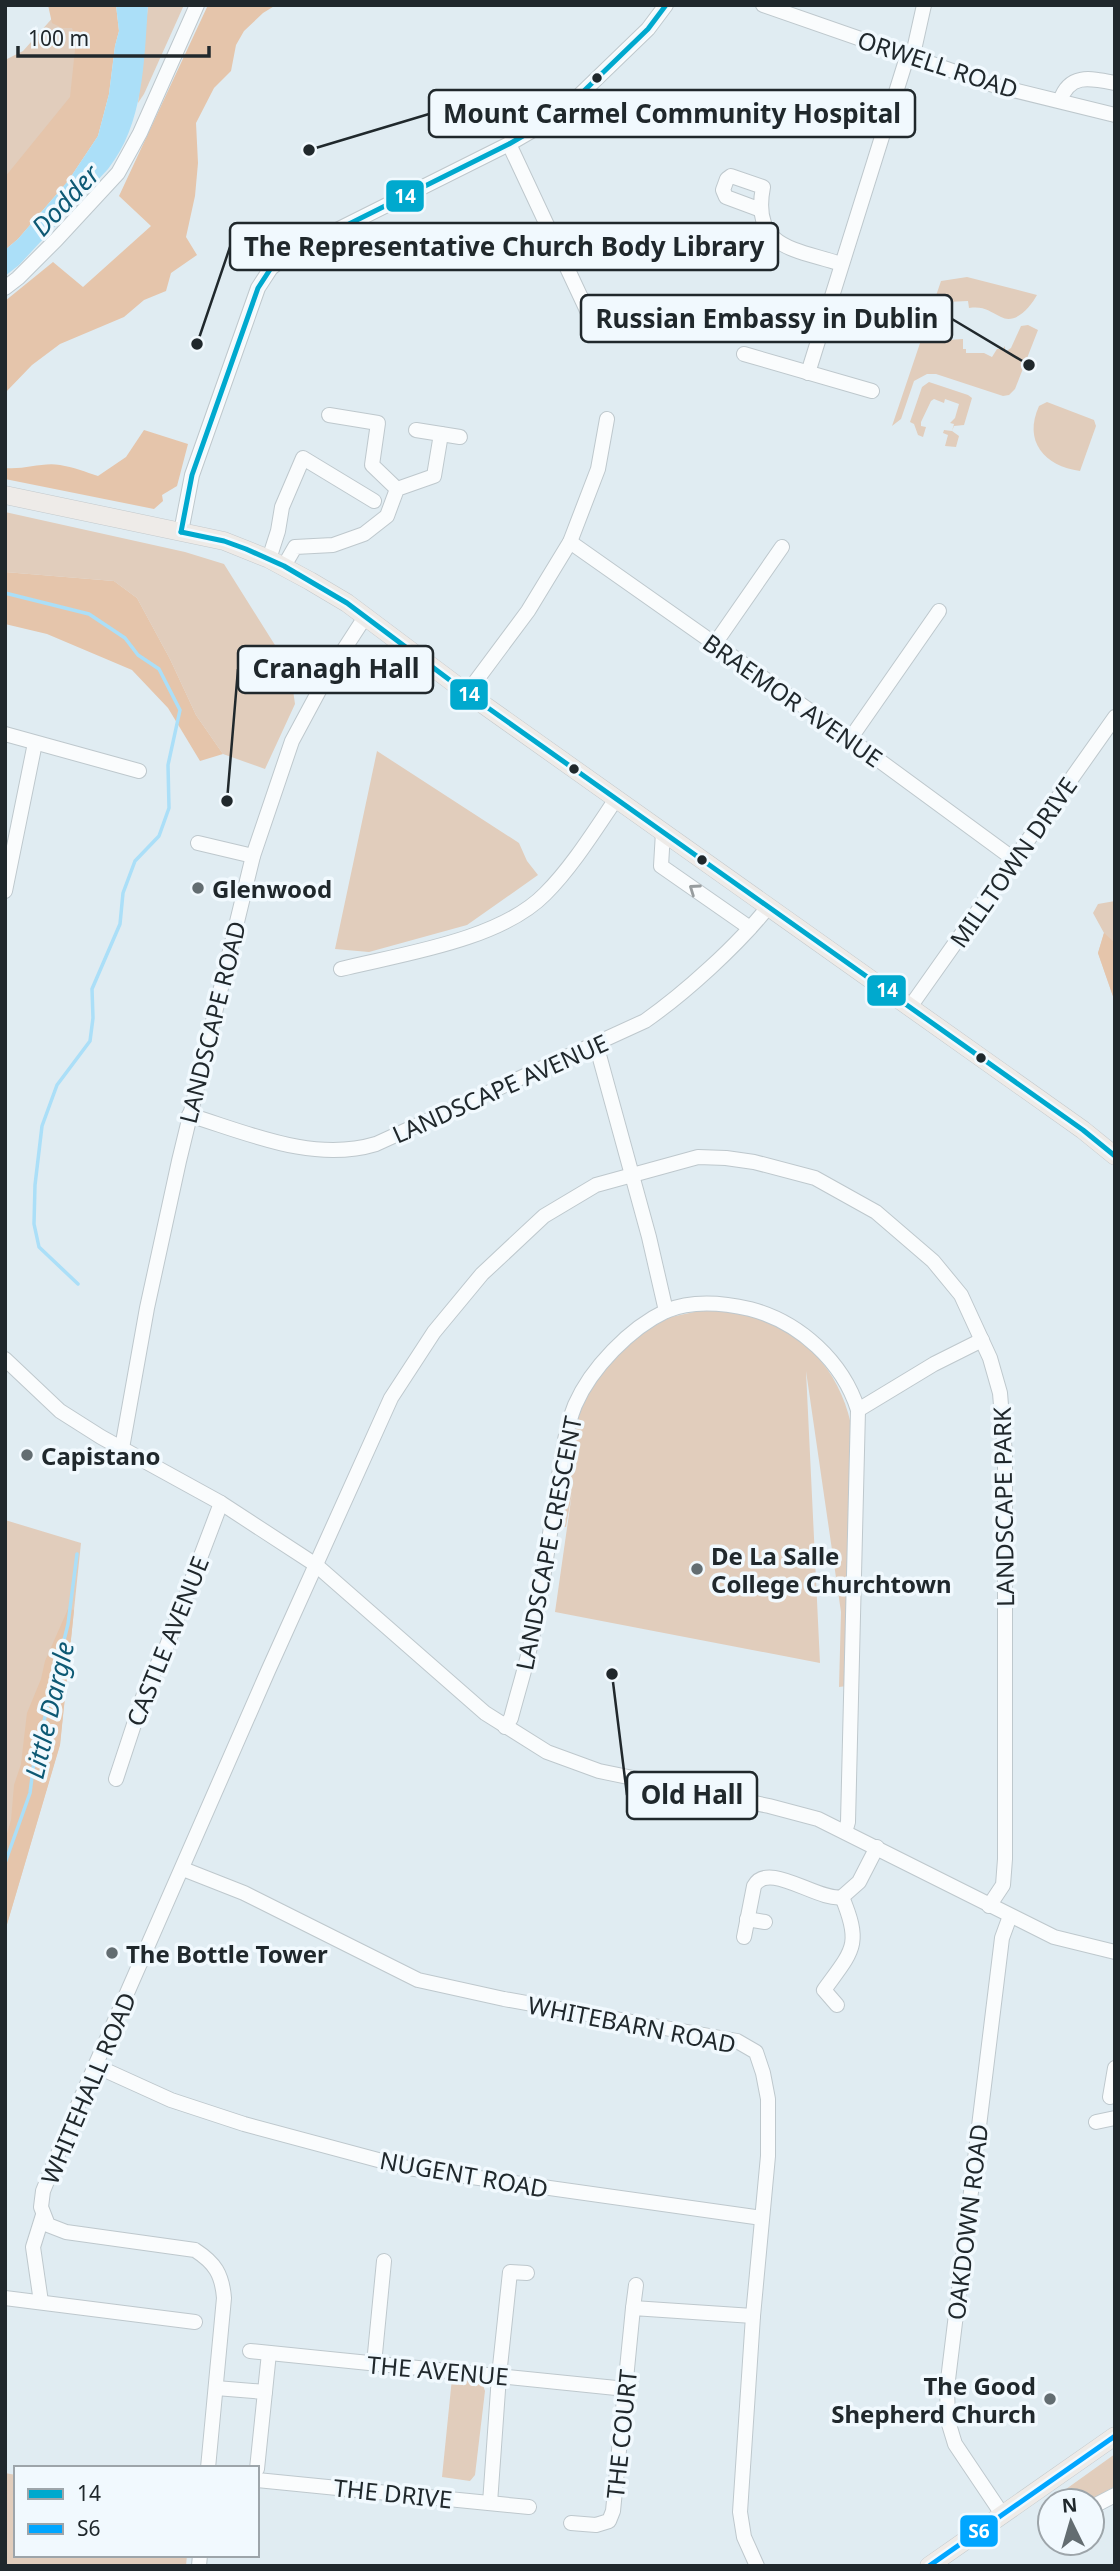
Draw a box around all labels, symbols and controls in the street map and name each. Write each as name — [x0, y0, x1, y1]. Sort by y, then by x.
scale bar — [18, 14, 208, 58]
street label: ORWELL ROAD — [854, 23, 1022, 105]
text: 100 m — [28, 24, 89, 52]
unlabelled marker — [590, 71, 604, 85]
callout: Mount Carmel Community Hospital — [429, 90, 915, 137]
text: Mount Carmel Community Hospital — [443, 95, 901, 131]
water label: Dodder — [23, 155, 108, 244]
line badge: 14 — [385, 179, 425, 213]
text: 14 — [394, 183, 416, 209]
callout: The Representative Church Body Library — [230, 223, 778, 270]
text: The Representative Church Body Library — [244, 228, 764, 264]
callout: Russian Embassy in Dublin — [581, 295, 952, 342]
text: Russian Embassy in Dublin — [596, 300, 938, 336]
street label: BRAEMOR AVENUE — [697, 626, 889, 774]
callout: Cranagh Hall — [238, 646, 433, 693]
text: Cranagh Hall — [253, 650, 419, 686]
line badge: 14 — [449, 678, 489, 711]
text: 14 — [458, 681, 480, 707]
unlabelled marker — [567, 762, 581, 776]
street label: MILLTOWN DRIVE — [942, 770, 1084, 954]
unlabelled marker — [695, 853, 709, 867]
place label: Glenwood — [212, 872, 332, 905]
marker: Glenwood — [190, 880, 206, 896]
one-way arrow — [689, 885, 702, 897]
street label: LANDSCAPE ROAD — [171, 917, 253, 1127]
line badge: 14 — [866, 974, 907, 1007]
text: 14 — [876, 977, 898, 1003]
street label: LANDSCAPE AVENUE — [387, 1026, 613, 1150]
unlabelled marker — [974, 1051, 988, 1065]
street label: LANDSCAPE PARK — [985, 1407, 1021, 1607]
street label: LANDSCAPE CRESCENT — [507, 1412, 589, 1673]
place label: Capistano — [41, 1439, 161, 1472]
marker: Capistano — [19, 1447, 35, 1463]
place label: De La Salle College Churchtown — [711, 1539, 952, 1600]
street label: CASTLE AVENUE — [118, 1551, 216, 1731]
marker: De La Salle College Churchtown — [689, 1561, 705, 1577]
water label: Little Dargle — [16, 1638, 82, 1782]
callout: Old Hall — [627, 1772, 757, 1819]
text: Old Hall — [641, 1776, 743, 1812]
place label: The Bottle Tower — [126, 1937, 328, 1970]
marker: The Bottle Tower — [104, 1945, 120, 1961]
street label: WHITEHALL ROAD — [33, 1987, 143, 2189]
street label: WHITEBARN ROAD — [525, 1988, 739, 2060]
street label: OAKDOWN ROAD — [939, 2122, 995, 2322]
street label: NUGENT ROAD — [377, 2143, 551, 2205]
street label: THE AVENUE — [366, 2347, 510, 2393]
street label: THE COURT — [598, 2367, 644, 2500]
place label: The Good Shepherd Church — [831, 2369, 1036, 2430]
marker: The Good Shepherd Church — [1042, 2391, 1058, 2407]
legend — [14, 2466, 259, 2557]
street label: THE DRIVE — [332, 2470, 454, 2516]
text: 14 — [77, 2479, 101, 2507]
north arrow — [1036, 2487, 1106, 2557]
text: N — [1061, 2491, 1078, 2519]
text: S6 — [77, 2514, 101, 2542]
line badge: S6 — [959, 2514, 999, 2548]
text: S6 — [968, 2518, 990, 2544]

